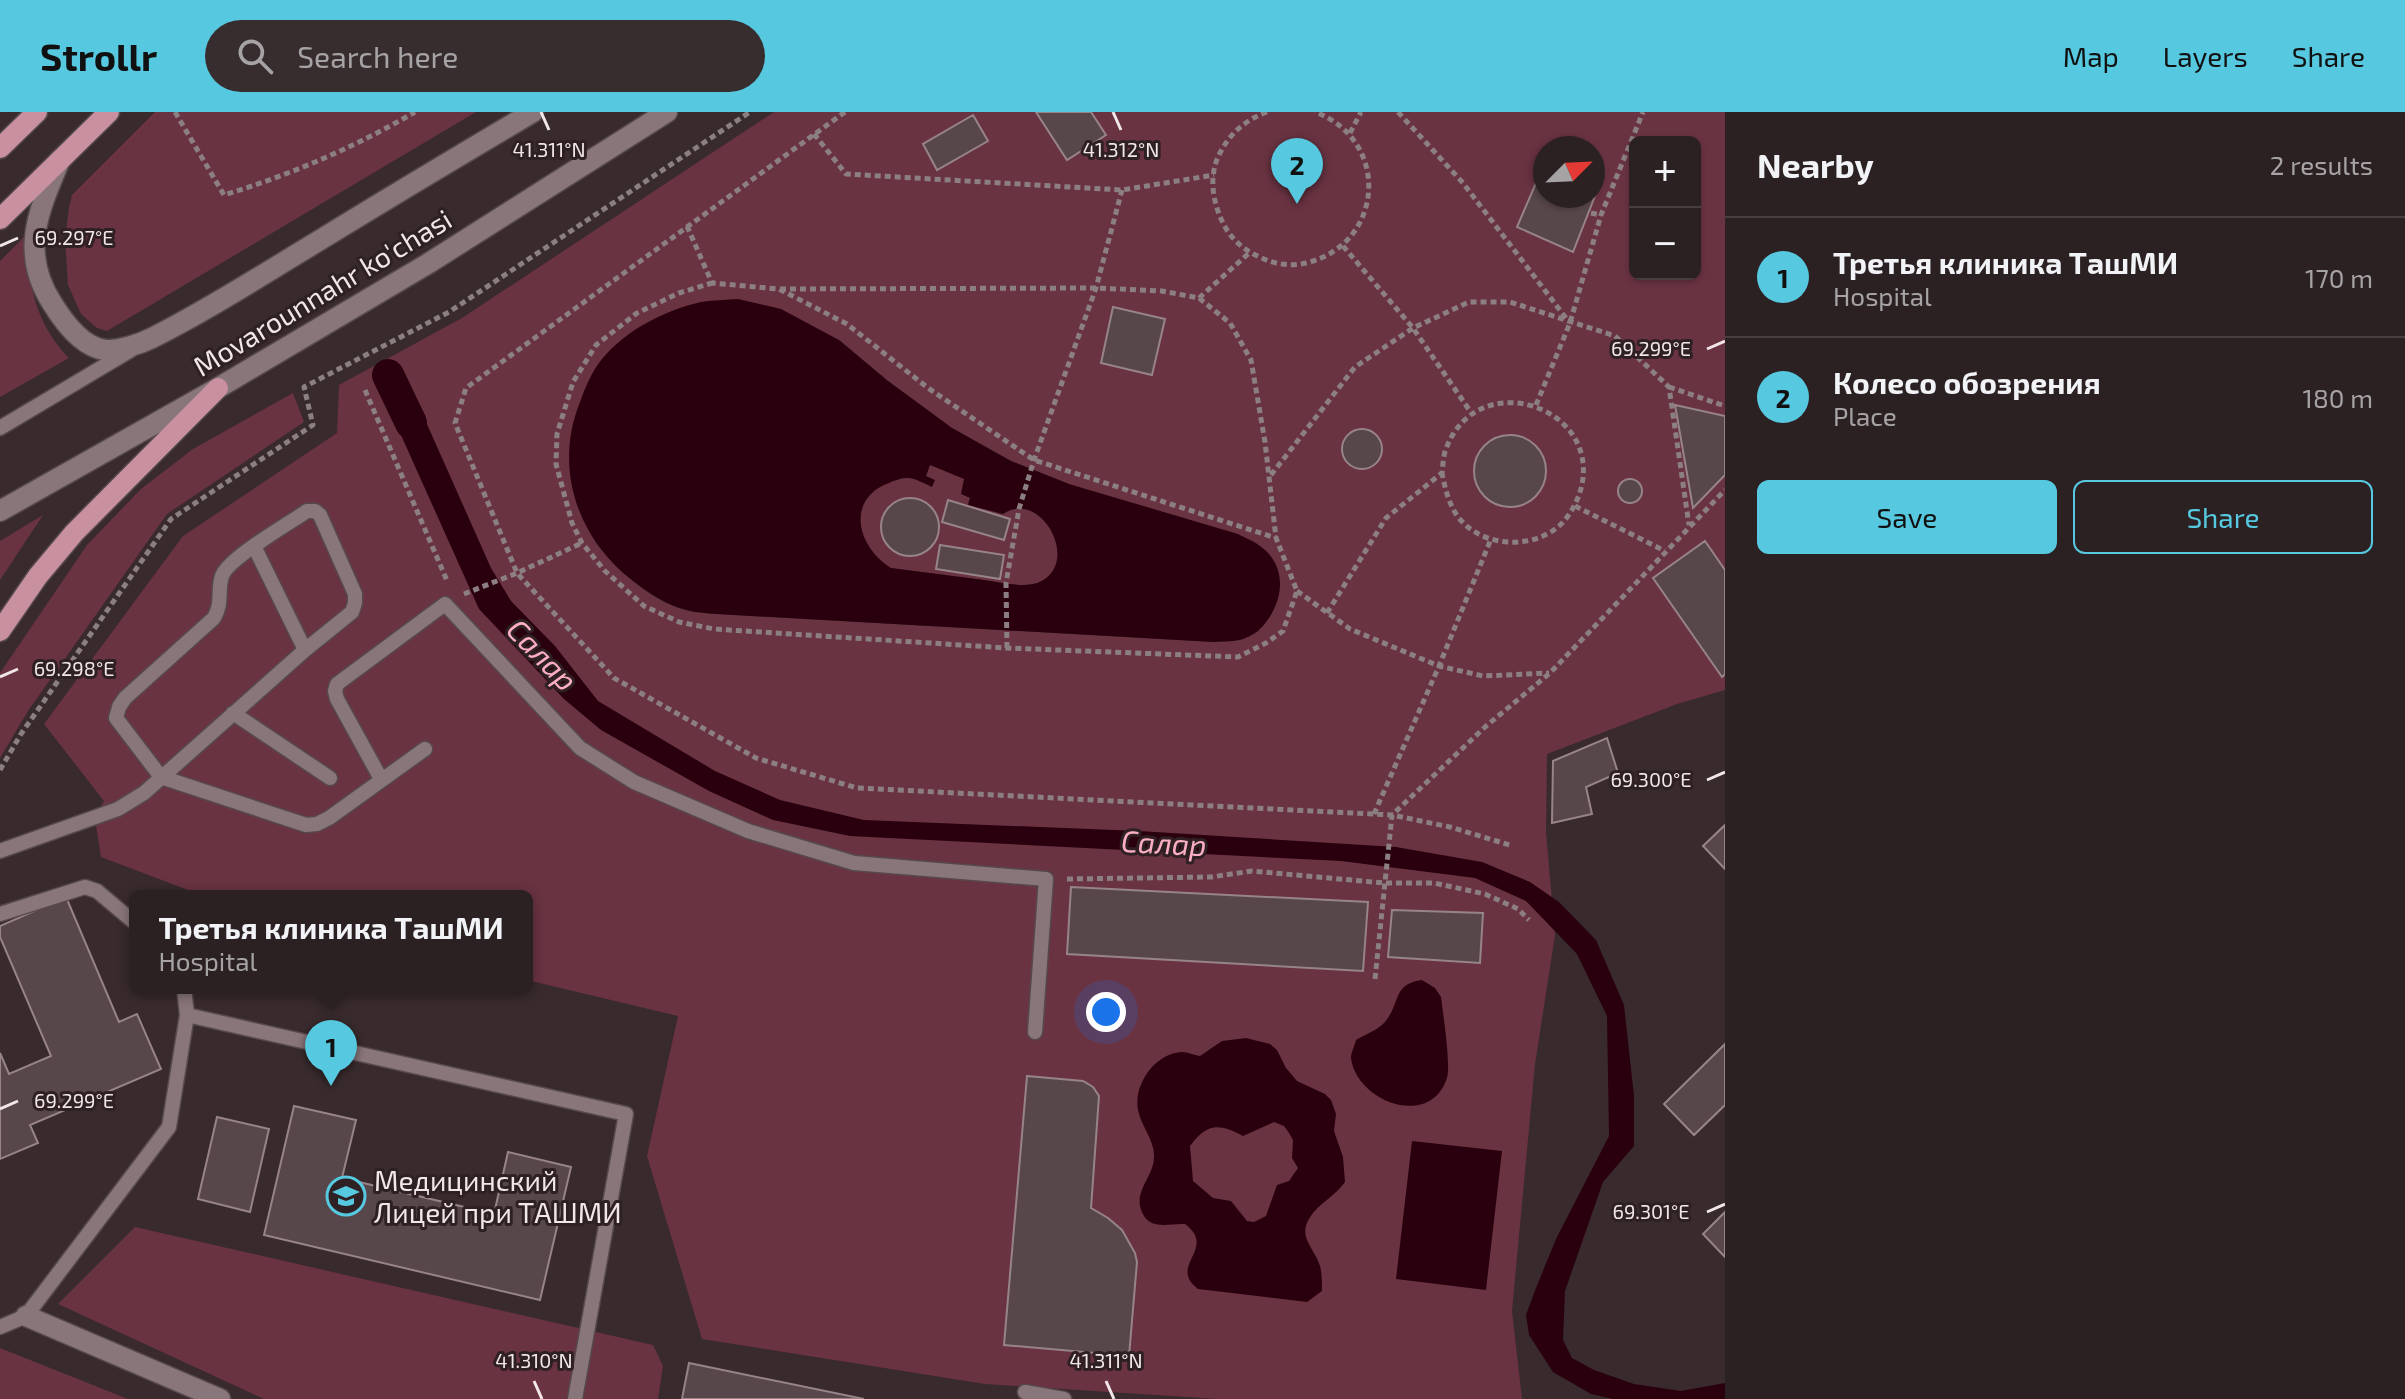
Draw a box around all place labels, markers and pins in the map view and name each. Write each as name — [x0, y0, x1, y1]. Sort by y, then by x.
pin: 2 — [1271, 138, 1323, 204]
pin: 1 — [305, 1020, 357, 1086]
place label: Медицинский Лицей при ТАШМИ — [374, 1163, 622, 1229]
school or university icon: Медицинский Лицей при ТАШМИ — [325, 1175, 367, 1217]

